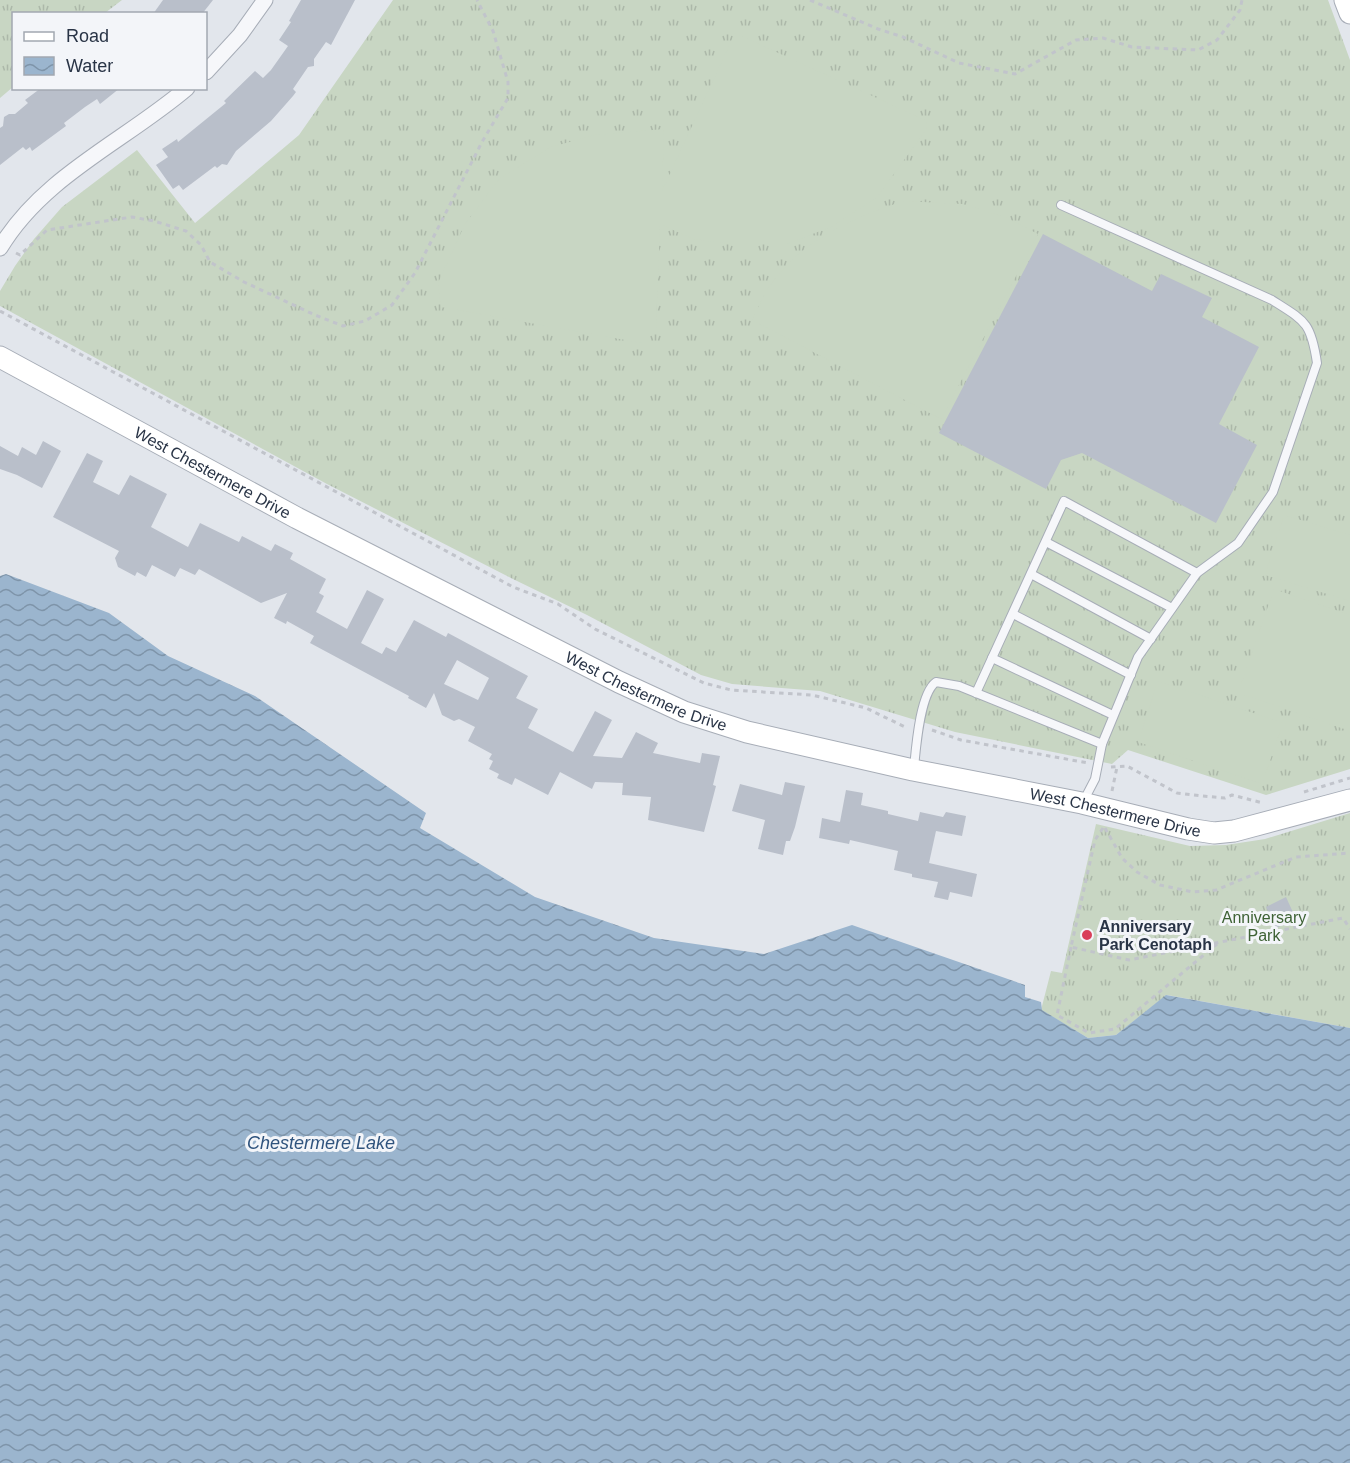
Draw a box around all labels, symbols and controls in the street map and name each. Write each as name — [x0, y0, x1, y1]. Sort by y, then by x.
legend — [12, 12, 207, 90]
text: Road — [66, 26, 109, 46]
text: Water — [66, 56, 113, 76]
street label: West Chestermere Drive — [132, 424, 294, 522]
street label: West Chestermere Drive — [563, 648, 729, 734]
street label: West Chestermere Drive — [1028, 785, 1202, 840]
park label: Anniversary Park — [1222, 909, 1306, 944]
place label: Anniversary Park Cenotaph — [1099, 918, 1212, 953]
marker: Anniversary Park Cenotaph — [1080, 928, 1094, 942]
water label: Chestermere Lake — [247, 1133, 395, 1153]

